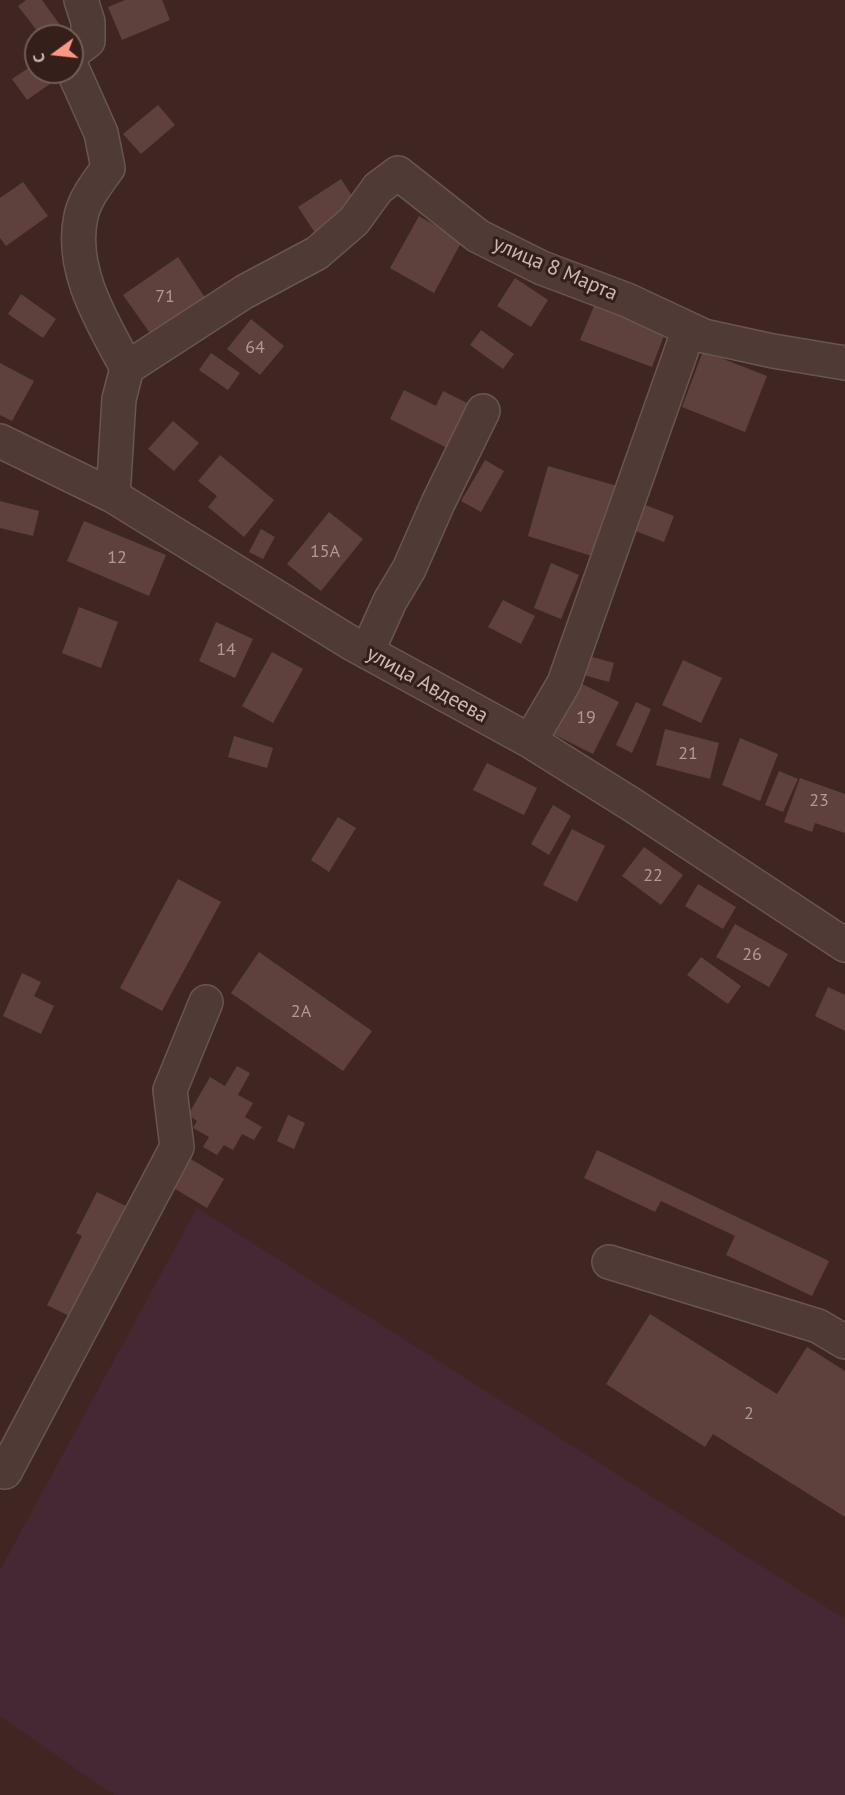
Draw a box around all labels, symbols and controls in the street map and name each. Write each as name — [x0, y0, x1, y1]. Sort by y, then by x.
north arrow — [24, 24, 84, 84]
text: С — [28, 51, 49, 65]
street label: улица 8 Марта — [489, 231, 621, 307]
house number: 71 — [155, 286, 175, 308]
house number: 64 — [245, 337, 265, 359]
house number: 15А — [310, 541, 340, 563]
house number: 12 — [107, 547, 127, 569]
house number: 14 — [216, 639, 236, 661]
street label: улица Авдеева — [362, 641, 492, 729]
house number: 19 — [576, 707, 596, 729]
house number: 21 — [678, 743, 698, 765]
house number: 23 — [809, 790, 829, 812]
house number: 22 — [643, 865, 663, 887]
house number: 26 — [742, 944, 762, 966]
house number: 2А — [291, 1001, 311, 1023]
house number: 2 — [744, 1403, 754, 1425]

